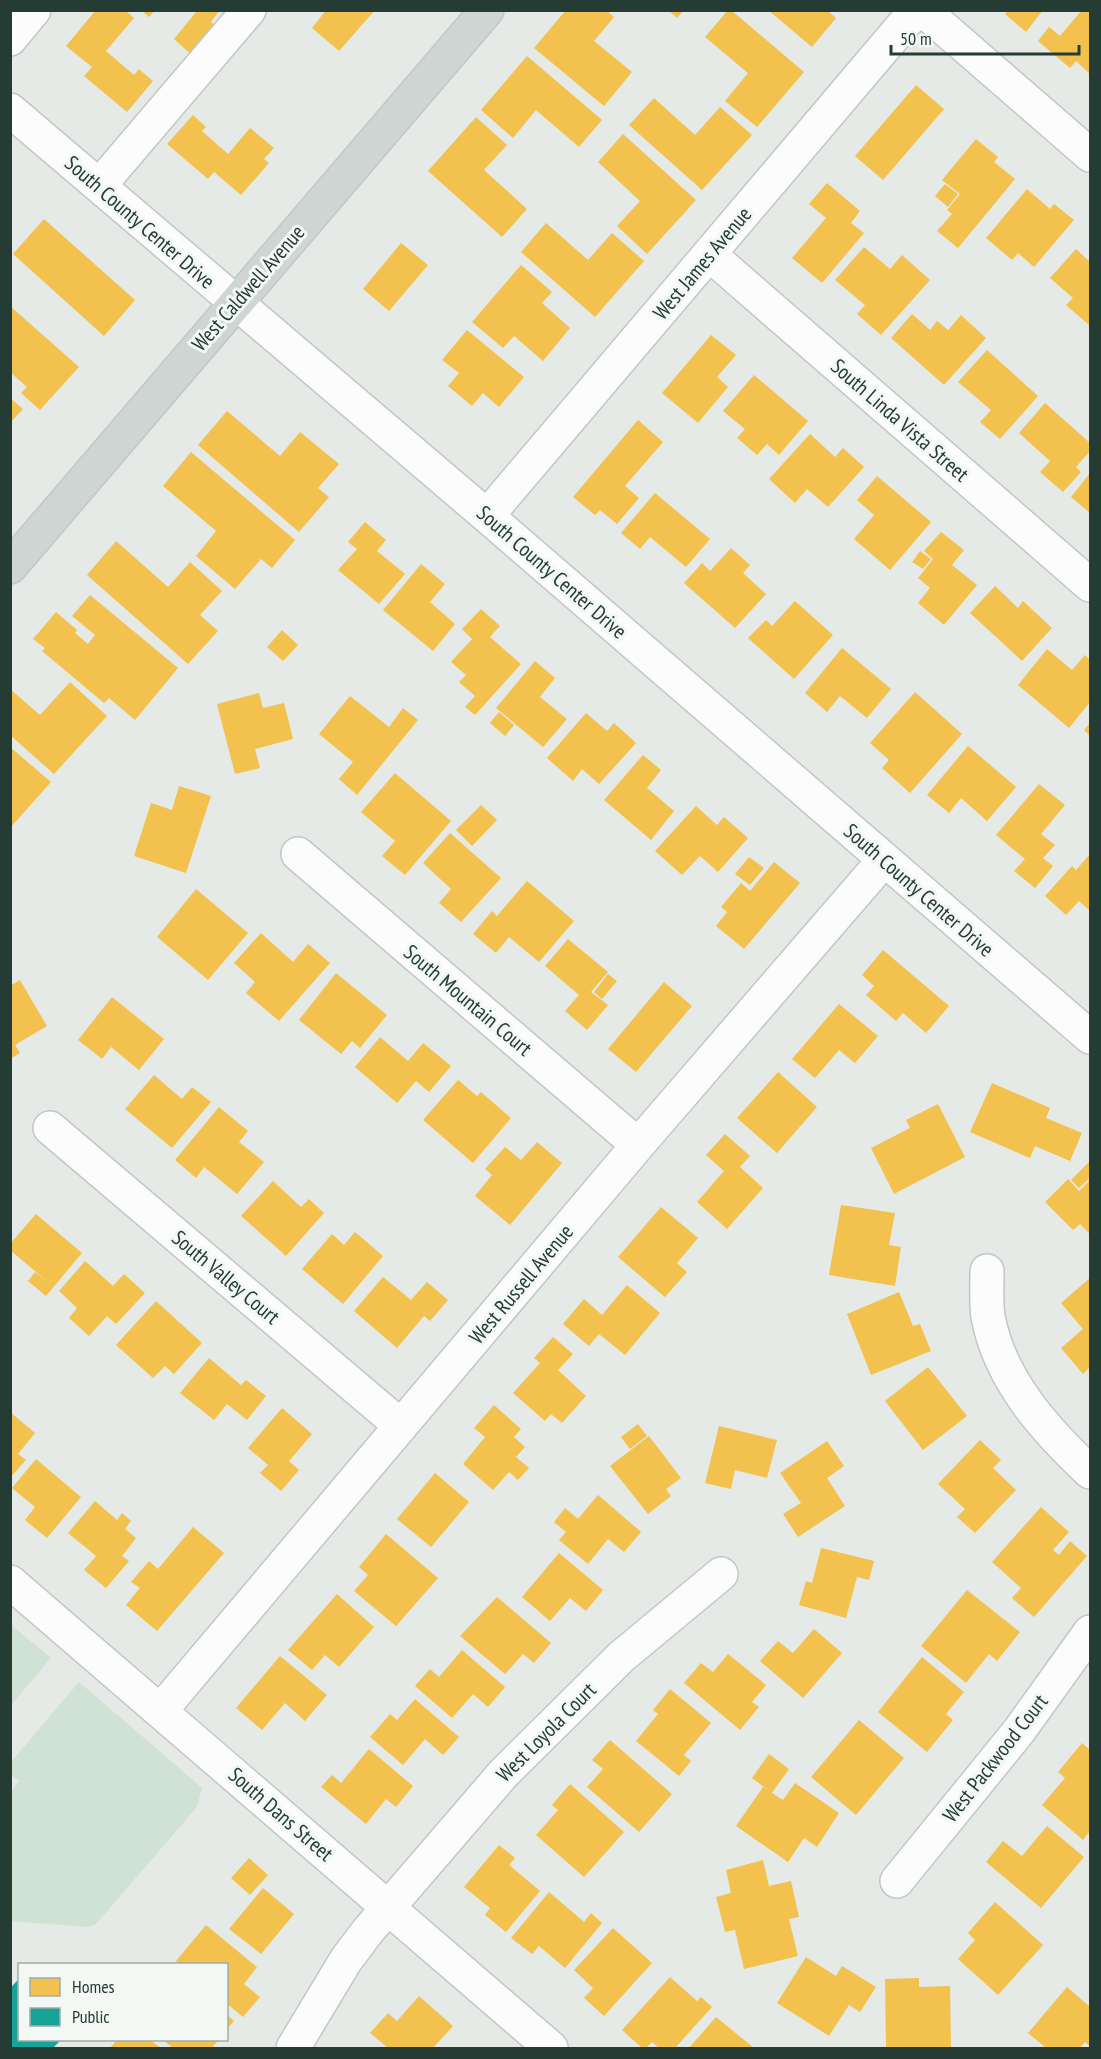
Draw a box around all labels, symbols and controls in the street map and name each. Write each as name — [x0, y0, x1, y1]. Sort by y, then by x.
scale bar — [891, 18, 1078, 56]
text: 50 m — [900, 27, 932, 50]
street label: South County Center Drive — [59, 149, 221, 295]
street label: West James Avenue — [647, 201, 757, 325]
street label: West Caldwell Avenue — [186, 219, 310, 357]
street label: South Linda Vista Street — [825, 353, 975, 487]
street label: South County Center Drive — [471, 499, 633, 645]
street label: South County Center Drive — [838, 817, 1000, 963]
street label: South Mountain Court — [398, 939, 538, 1062]
street label: West Russell Avenue — [463, 1219, 579, 1349]
street label: South Valley Court — [167, 1224, 286, 1330]
street label: West Loyola Court — [491, 1676, 602, 1787]
street label: West Packwood Court — [937, 1688, 1054, 1828]
street label: South Dans Street — [223, 1761, 339, 1867]
legend — [18, 1963, 228, 2041]
text: Homes — [72, 1975, 115, 1998]
text: Public — [72, 2005, 110, 2028]

